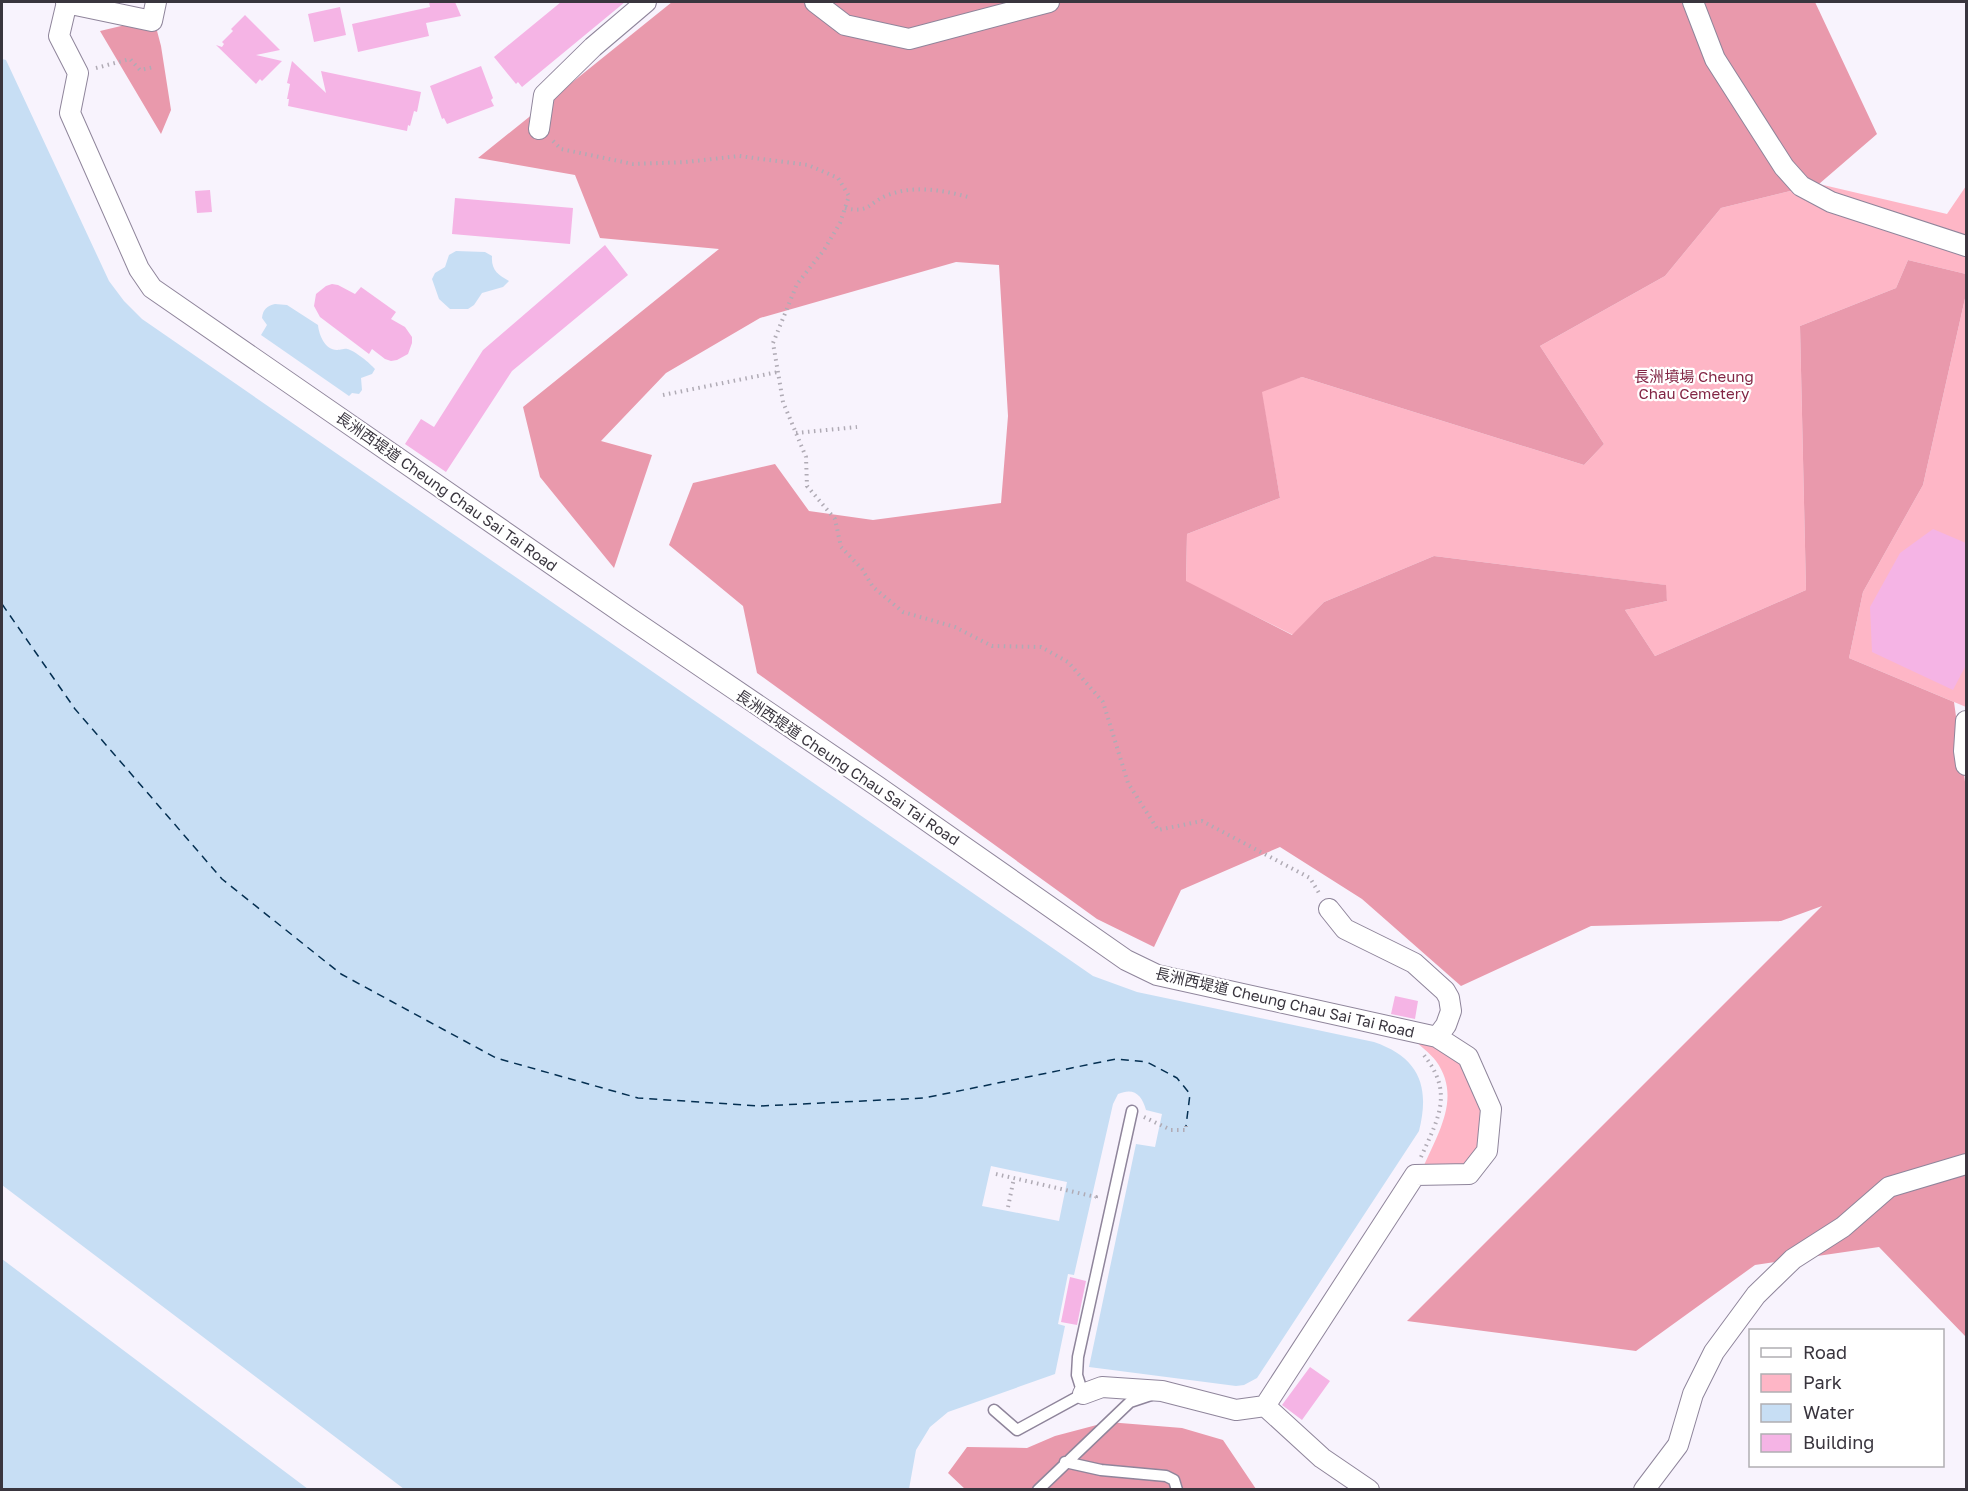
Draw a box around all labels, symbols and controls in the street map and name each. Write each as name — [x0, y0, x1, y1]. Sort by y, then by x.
park label: 長洲墳場 Cheung Chau Cemetery — [1634, 367, 1754, 402]
street label: 長洲西堤道 Cheung Chau Sai Tai Road — [333, 407, 561, 575]
street label: 長洲西堤道 Cheung Chau Sai Tai Road — [733, 685, 963, 849]
street label: 長洲西堤道 Cheung Chau Sai Tai Road — [1154, 963, 1416, 1041]
legend — [1749, 1329, 1944, 1467]
text: Road — [1803, 1341, 1847, 1363]
text: Park — [1803, 1371, 1842, 1393]
text: Water — [1803, 1401, 1854, 1423]
text: Building — [1803, 1431, 1874, 1453]

